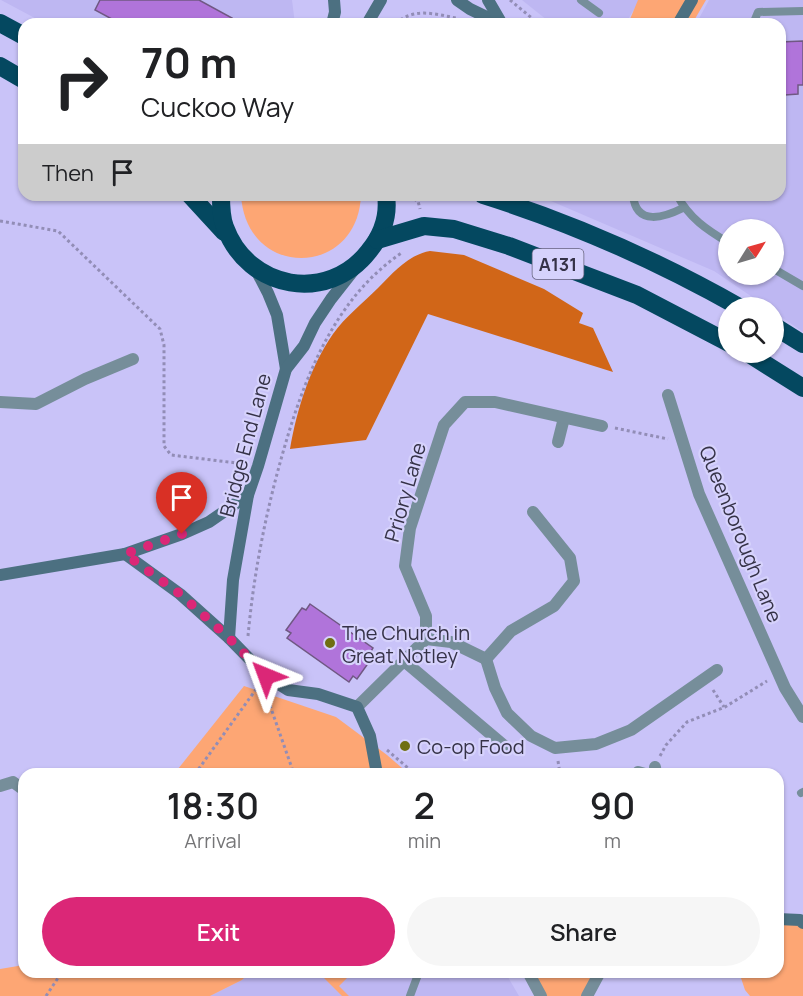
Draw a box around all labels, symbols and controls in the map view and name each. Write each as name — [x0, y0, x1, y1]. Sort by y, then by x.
text: 70 m — [141, 33, 237, 91]
icon: right — [42, 42, 120, 120]
text: Cuckoo Way — [141, 88, 294, 125]
icon: arrive — [106, 156, 139, 189]
text: Then — [42, 158, 94, 188]
north arrow — [718, 219, 784, 285]
map controls — [718, 219, 784, 363]
road number: A131 — [532, 249, 584, 279]
button: search — [718, 297, 784, 363]
street label: Bridge End Lane — [213, 370, 277, 520]
street label: Priory Lane — [378, 439, 432, 545]
street label: Queenborough Lane — [693, 442, 789, 626]
pin — [156, 472, 207, 534]
icon: arrive — [165, 481, 198, 514]
place label: The Church in Great Notley — [342, 619, 470, 669]
marker: The Church in Great Notley — [323, 636, 337, 650]
position arrow — [234, 644, 298, 708]
place label: Co-op Food — [417, 733, 525, 760]
marker: Co-op Food — [398, 739, 412, 753]
text: 18:30 — [167, 781, 259, 830]
text: 2 — [414, 781, 435, 830]
text: 90 — [590, 781, 635, 830]
text: Arrival — [184, 827, 241, 854]
text: min — [408, 827, 441, 854]
text: m — [604, 827, 621, 854]
button: Exit — [42, 897, 395, 966]
button: Share — [407, 897, 760, 966]

